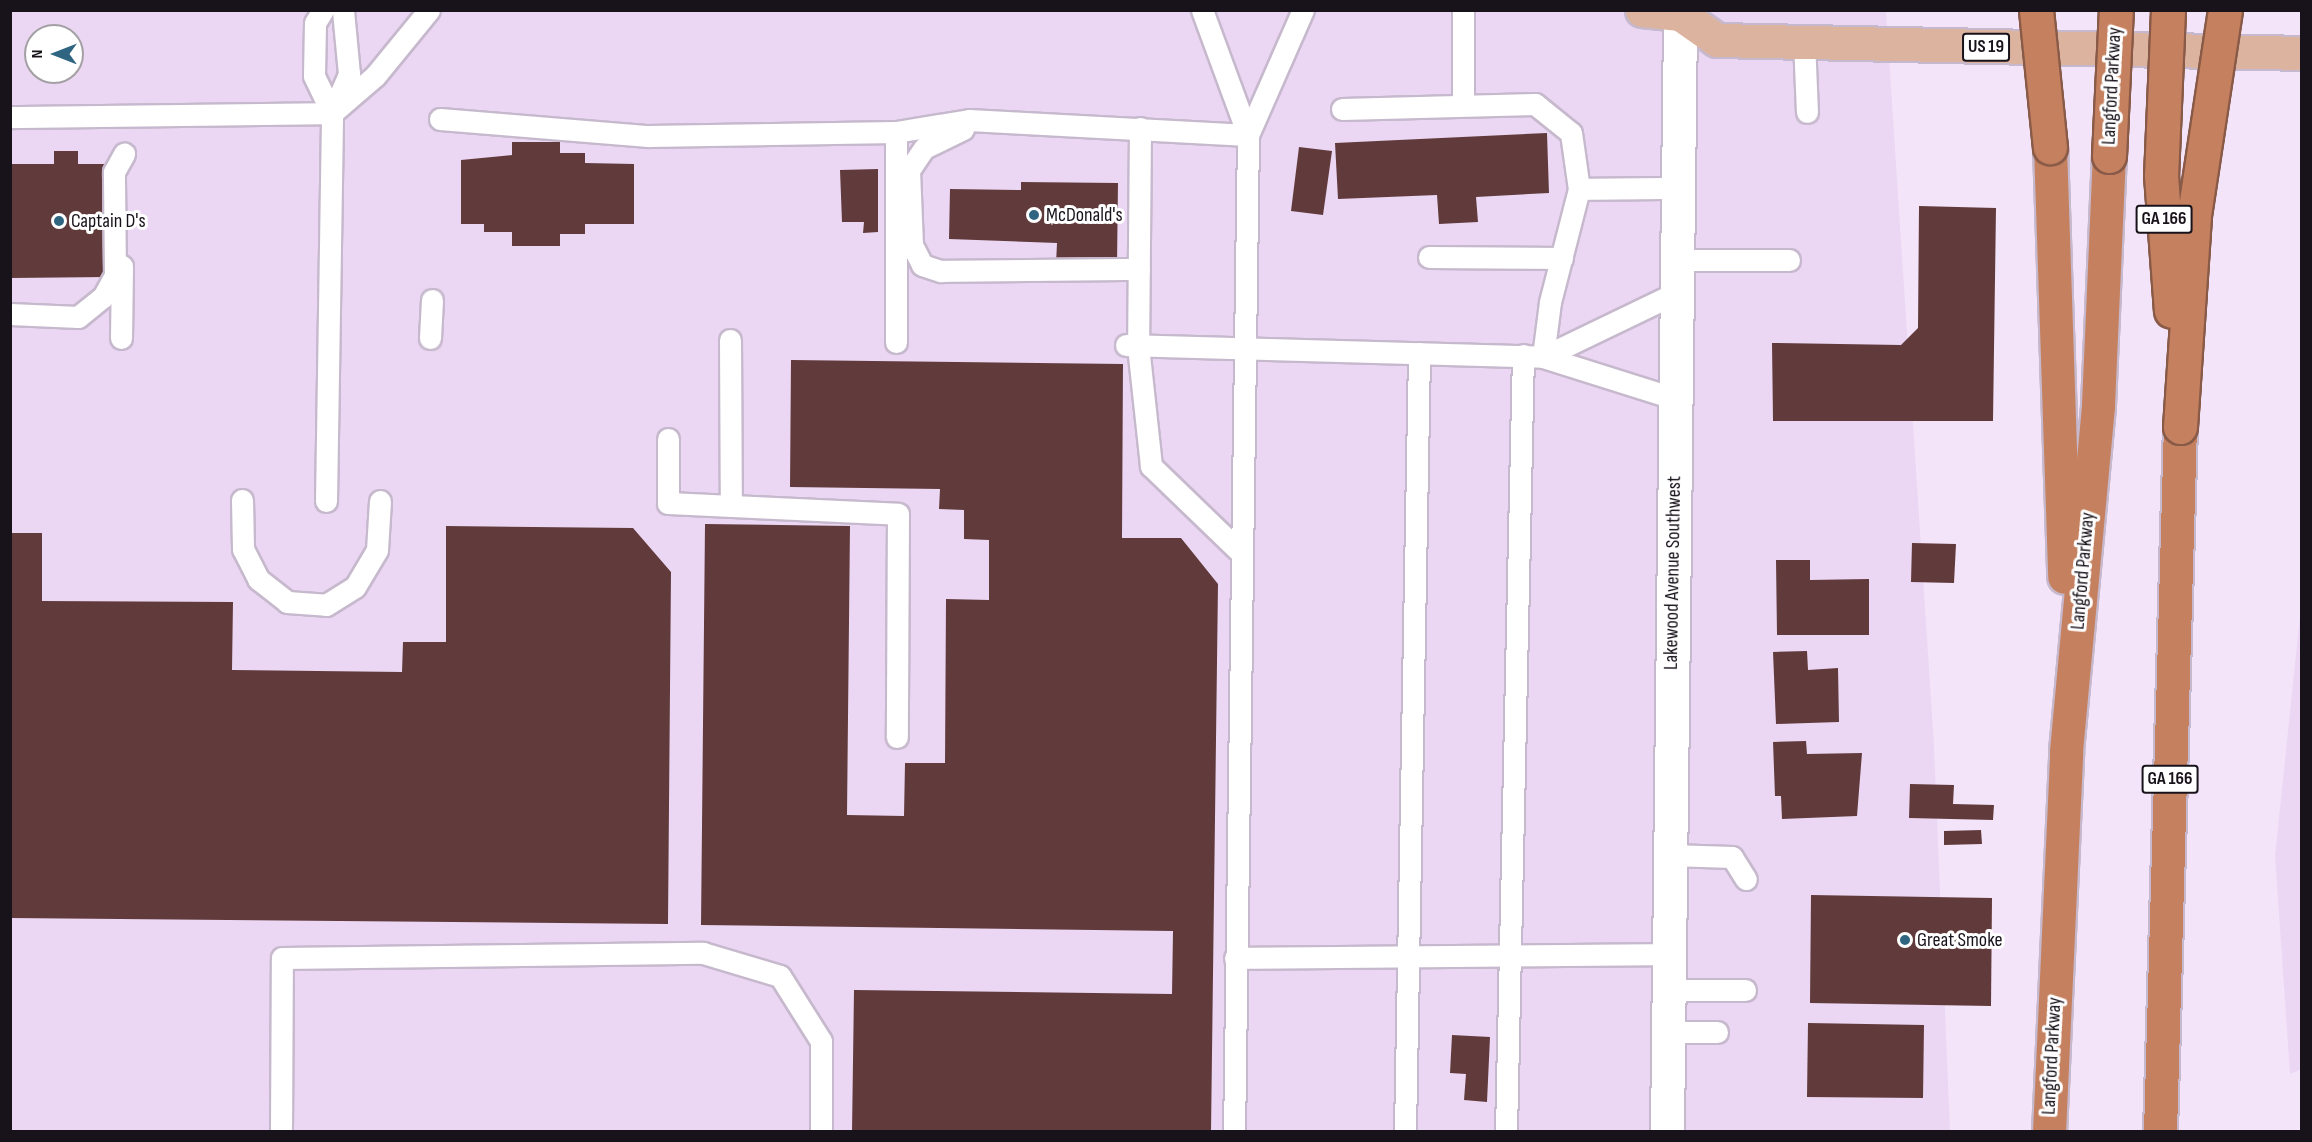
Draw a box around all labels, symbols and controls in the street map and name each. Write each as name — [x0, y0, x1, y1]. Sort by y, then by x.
north arrow — [24, 24, 84, 84]
street label: Langford Parkway — [2097, 27, 2127, 145]
road number: US 19 — [1962, 32, 2010, 62]
text: N — [28, 50, 47, 58]
place label: McDonald's — [1046, 203, 1123, 227]
road number: GA 166 — [2136, 204, 2192, 234]
marker: McDonald's — [1027, 208, 1041, 222]
place label: Captain D's — [71, 209, 146, 233]
marker: Captain D's — [52, 214, 66, 228]
street label: Lakewood Avenue Southwest — [1659, 476, 1687, 670]
street label: Langford Parkway — [2066, 511, 2100, 631]
road number: GA 166 — [2142, 764, 2198, 794]
place label: Great Smoke — [1917, 928, 2003, 952]
marker: Great Smoke — [1898, 933, 1912, 947]
street label: Langford Parkway — [2037, 997, 2067, 1115]

